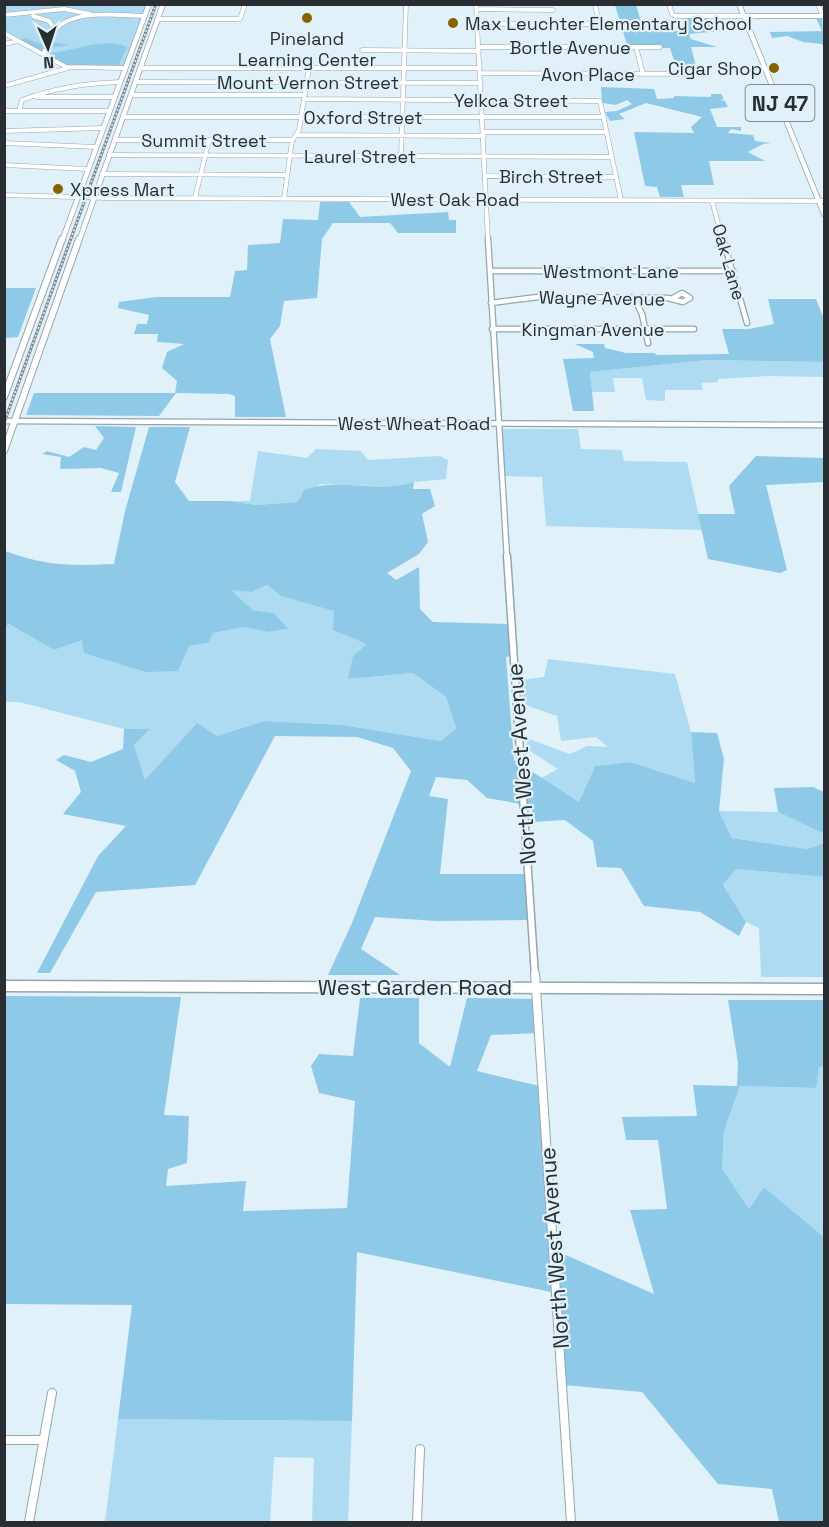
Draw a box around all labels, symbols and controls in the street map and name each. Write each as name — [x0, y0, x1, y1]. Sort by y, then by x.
marker: Pineland Learning Center — [300, 11, 314, 25]
place label: Max Leuchter Elementary School — [465, 12, 752, 35]
marker: Max Leuchter Elementary School — [446, 16, 460, 30]
north arrow — [18, 18, 78, 78]
place label: Pineland Learning Center — [238, 27, 377, 71]
street label: Bortle Avenue — [509, 36, 631, 59]
text: N — [43, 52, 55, 73]
place label: Cigar Shop — [668, 57, 762, 80]
marker: Cigar Shop — [767, 61, 781, 75]
street label: Avon Place — [541, 63, 635, 86]
street label: Mount Vernon Street — [217, 71, 399, 94]
road number: NJ 47 — [746, 85, 814, 121]
street label: Yelkca Street — [454, 89, 568, 112]
street label: Oxford Street — [303, 106, 423, 129]
street label: Summit Street — [141, 129, 267, 152]
street label: Laurel Street — [304, 145, 416, 168]
street label: Birch Street — [499, 165, 603, 188]
place label: Xpress Mart — [70, 178, 175, 201]
marker: Xpress Mart — [51, 182, 65, 196]
street label: West Oak Road — [390, 188, 520, 211]
street label: Oak Lane — [707, 221, 751, 303]
street label: Westmont Lane — [543, 260, 679, 283]
street label: Wayne Avenue — [539, 285, 665, 311]
street label: Kingman Avenue — [522, 318, 664, 341]
street label: West Wheat Road — [338, 412, 490, 435]
street label: North West Avenue — [500, 662, 542, 866]
street label: West Garden Road — [318, 973, 512, 1001]
street label: North West Avenue — [533, 1146, 575, 1350]

